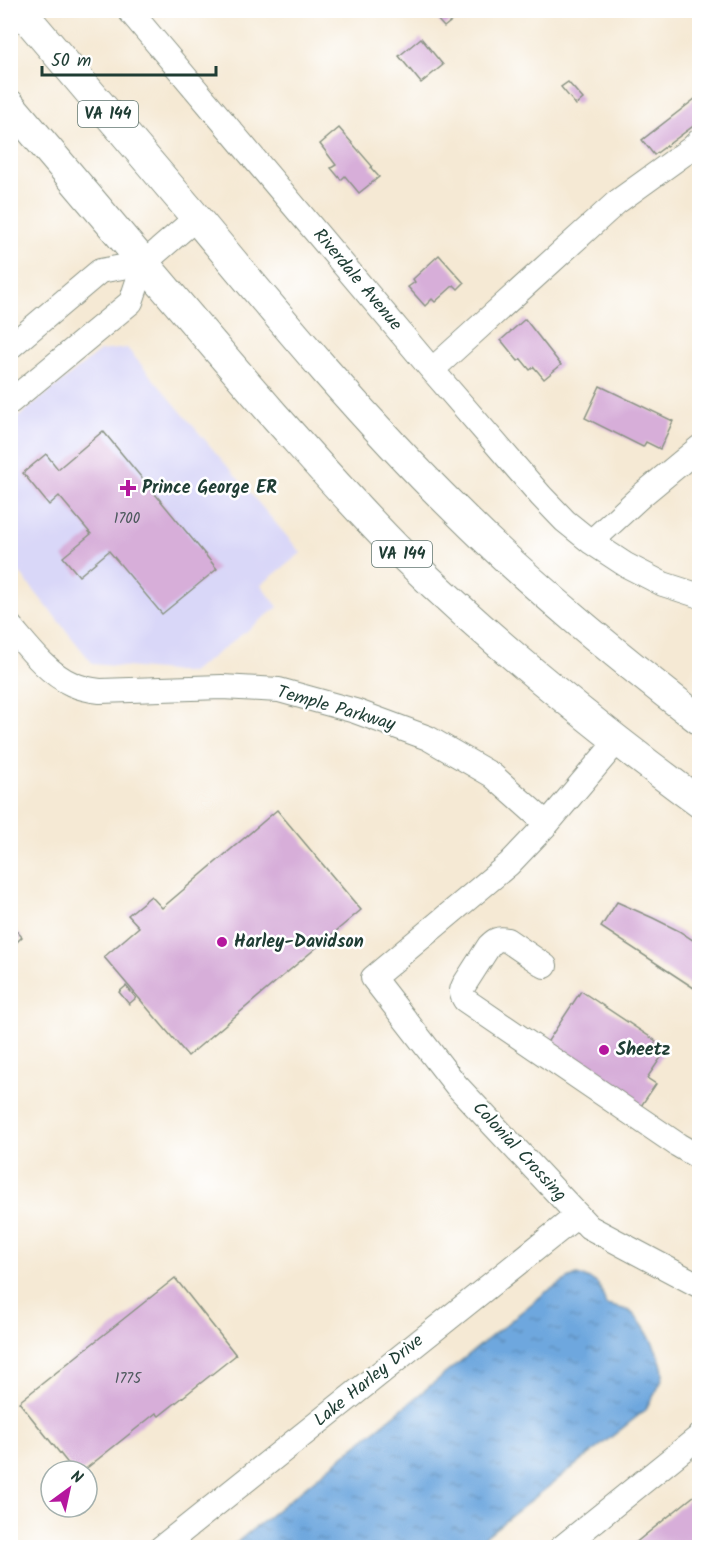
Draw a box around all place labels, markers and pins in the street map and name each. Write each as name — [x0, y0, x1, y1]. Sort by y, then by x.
place label: Prince George ER — [142, 474, 277, 503]
marker: Prince George ER — [119, 479, 137, 497]
place label: Harley-Davidson — [234, 928, 364, 957]
marker: Harley-Davidson — [215, 935, 229, 949]
place label: Sheetz — [616, 1036, 671, 1065]
marker: Sheetz — [597, 1043, 611, 1057]

